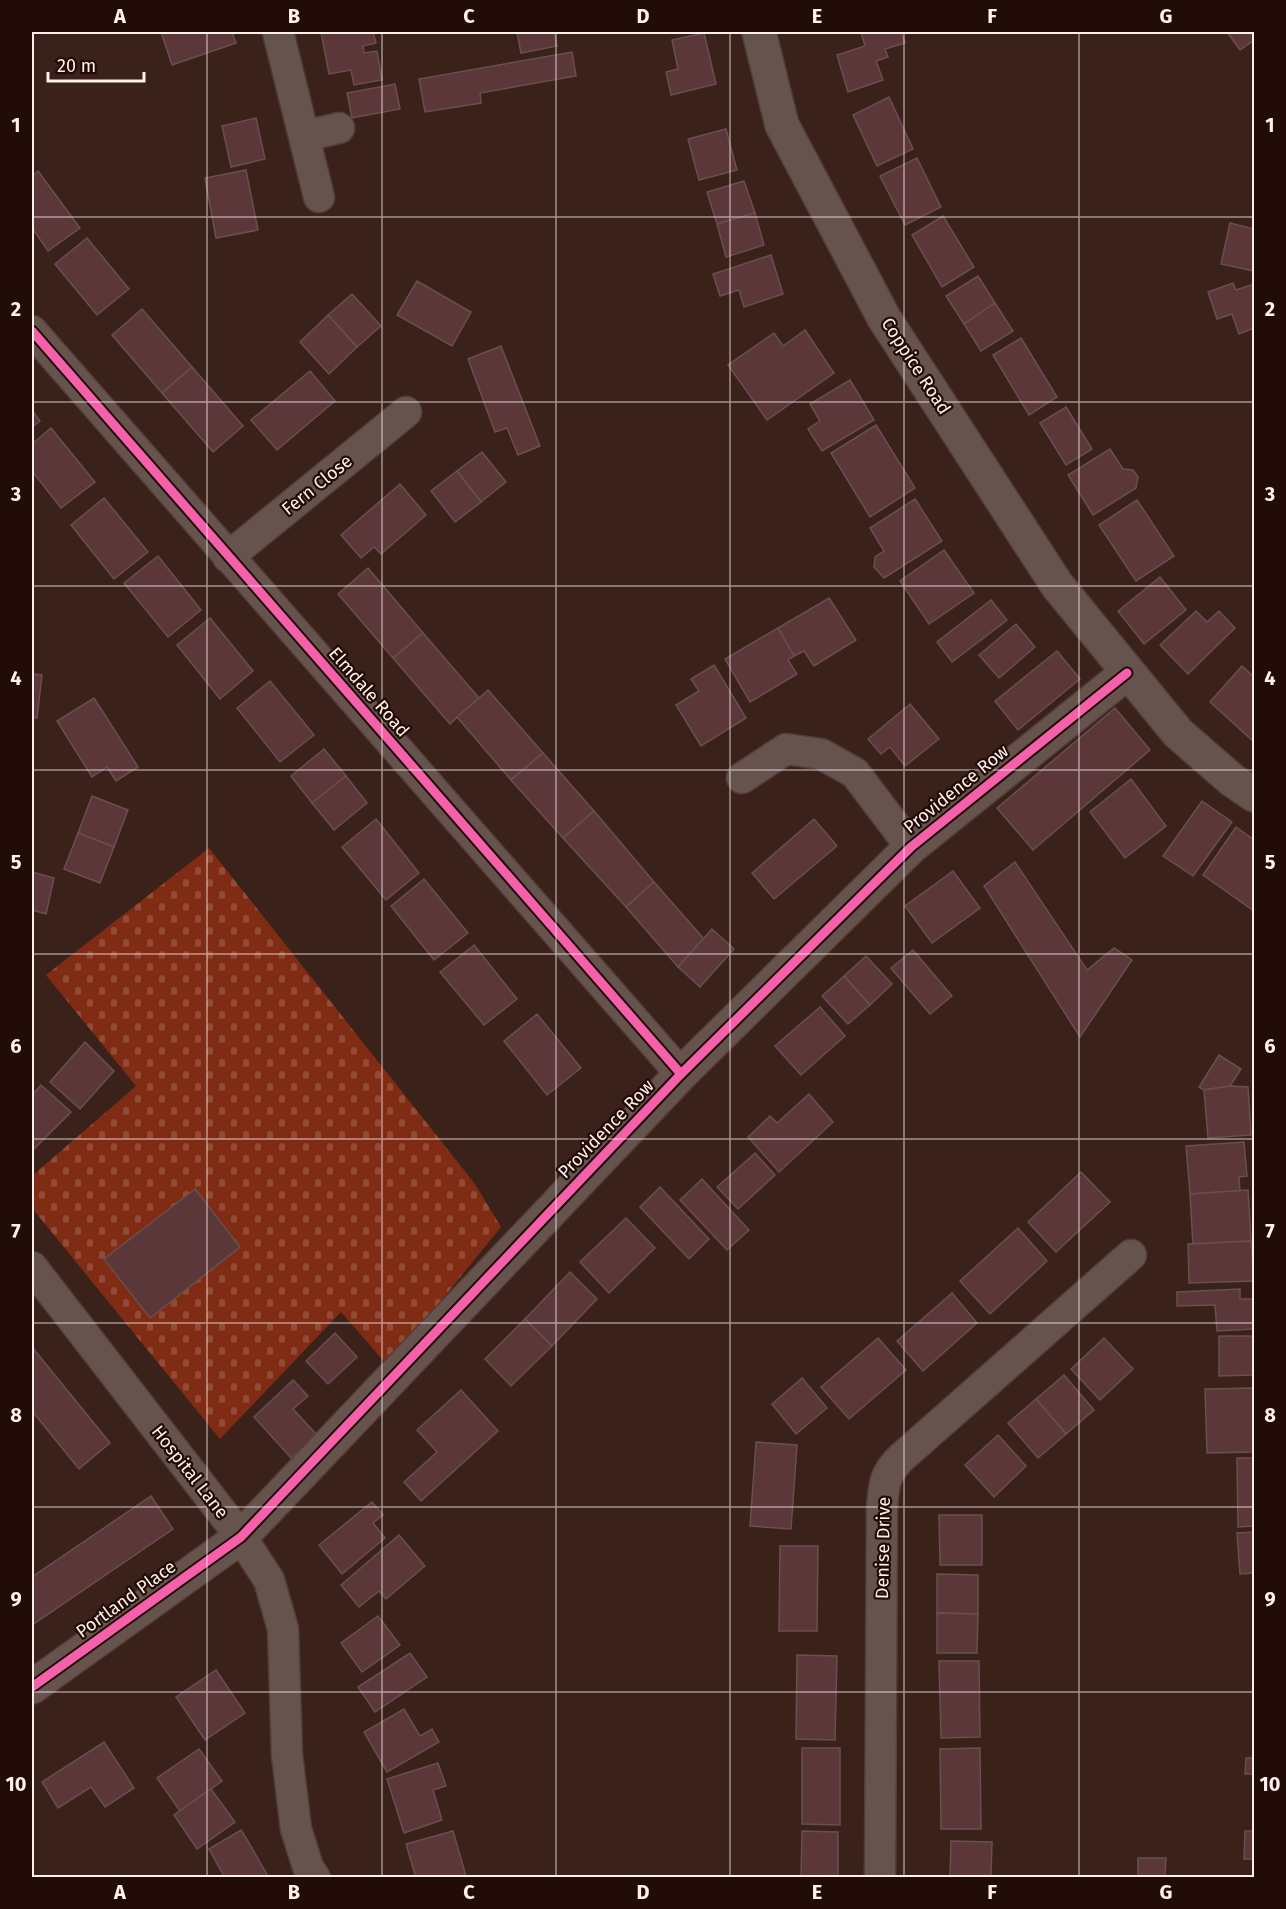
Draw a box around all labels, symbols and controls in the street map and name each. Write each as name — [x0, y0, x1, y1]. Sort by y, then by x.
text: A — [113, 4, 127, 28]
text: B — [288, 4, 300, 28]
text: C — [463, 4, 475, 28]
text: D — [636, 4, 650, 28]
text: E — [812, 4, 822, 28]
text: F — [987, 4, 997, 28]
text: G — [1160, 4, 1172, 28]
scale bar — [48, 45, 144, 83]
text: 20 m — [57, 55, 96, 77]
text: 1 — [11, 113, 21, 137]
text: 1 — [1265, 113, 1275, 137]
text: 2 — [11, 297, 21, 321]
text: 2 — [1265, 297, 1275, 321]
street label: Coppice Road — [877, 313, 955, 419]
street label: Fern Close — [277, 450, 357, 520]
text: 3 — [10, 482, 21, 506]
text: 3 — [1264, 482, 1275, 506]
street label: Elmdale Road — [324, 643, 414, 741]
text: 4 — [10, 666, 22, 690]
text: 4 — [1264, 666, 1276, 690]
street label: Providence Row — [899, 740, 1013, 838]
text: 5 — [11, 850, 22, 874]
text: 5 — [1265, 850, 1276, 874]
text: 6 — [10, 1034, 22, 1058]
text: 6 — [1264, 1034, 1276, 1058]
street label: Providence Row — [553, 1075, 659, 1183]
text: 7 — [11, 1219, 21, 1243]
text: 7 — [1265, 1219, 1275, 1243]
text: 8 — [10, 1403, 22, 1427]
text: 8 — [1264, 1403, 1276, 1427]
street label: Hospital Lane — [147, 1421, 233, 1523]
street label: Denise Drive — [871, 1497, 895, 1599]
street label: Portland Place — [72, 1555, 180, 1643]
text: 9 — [10, 1587, 22, 1611]
text: 9 — [1264, 1587, 1276, 1611]
text: 10 — [6, 1772, 26, 1796]
text: 10 — [1260, 1772, 1280, 1796]
text: A — [113, 1880, 127, 1904]
text: B — [288, 1880, 300, 1904]
text: C — [463, 1880, 475, 1904]
text: D — [636, 1880, 650, 1904]
text: E — [812, 1880, 822, 1904]
text: F — [987, 1880, 997, 1904]
text: G — [1160, 1880, 1172, 1904]

